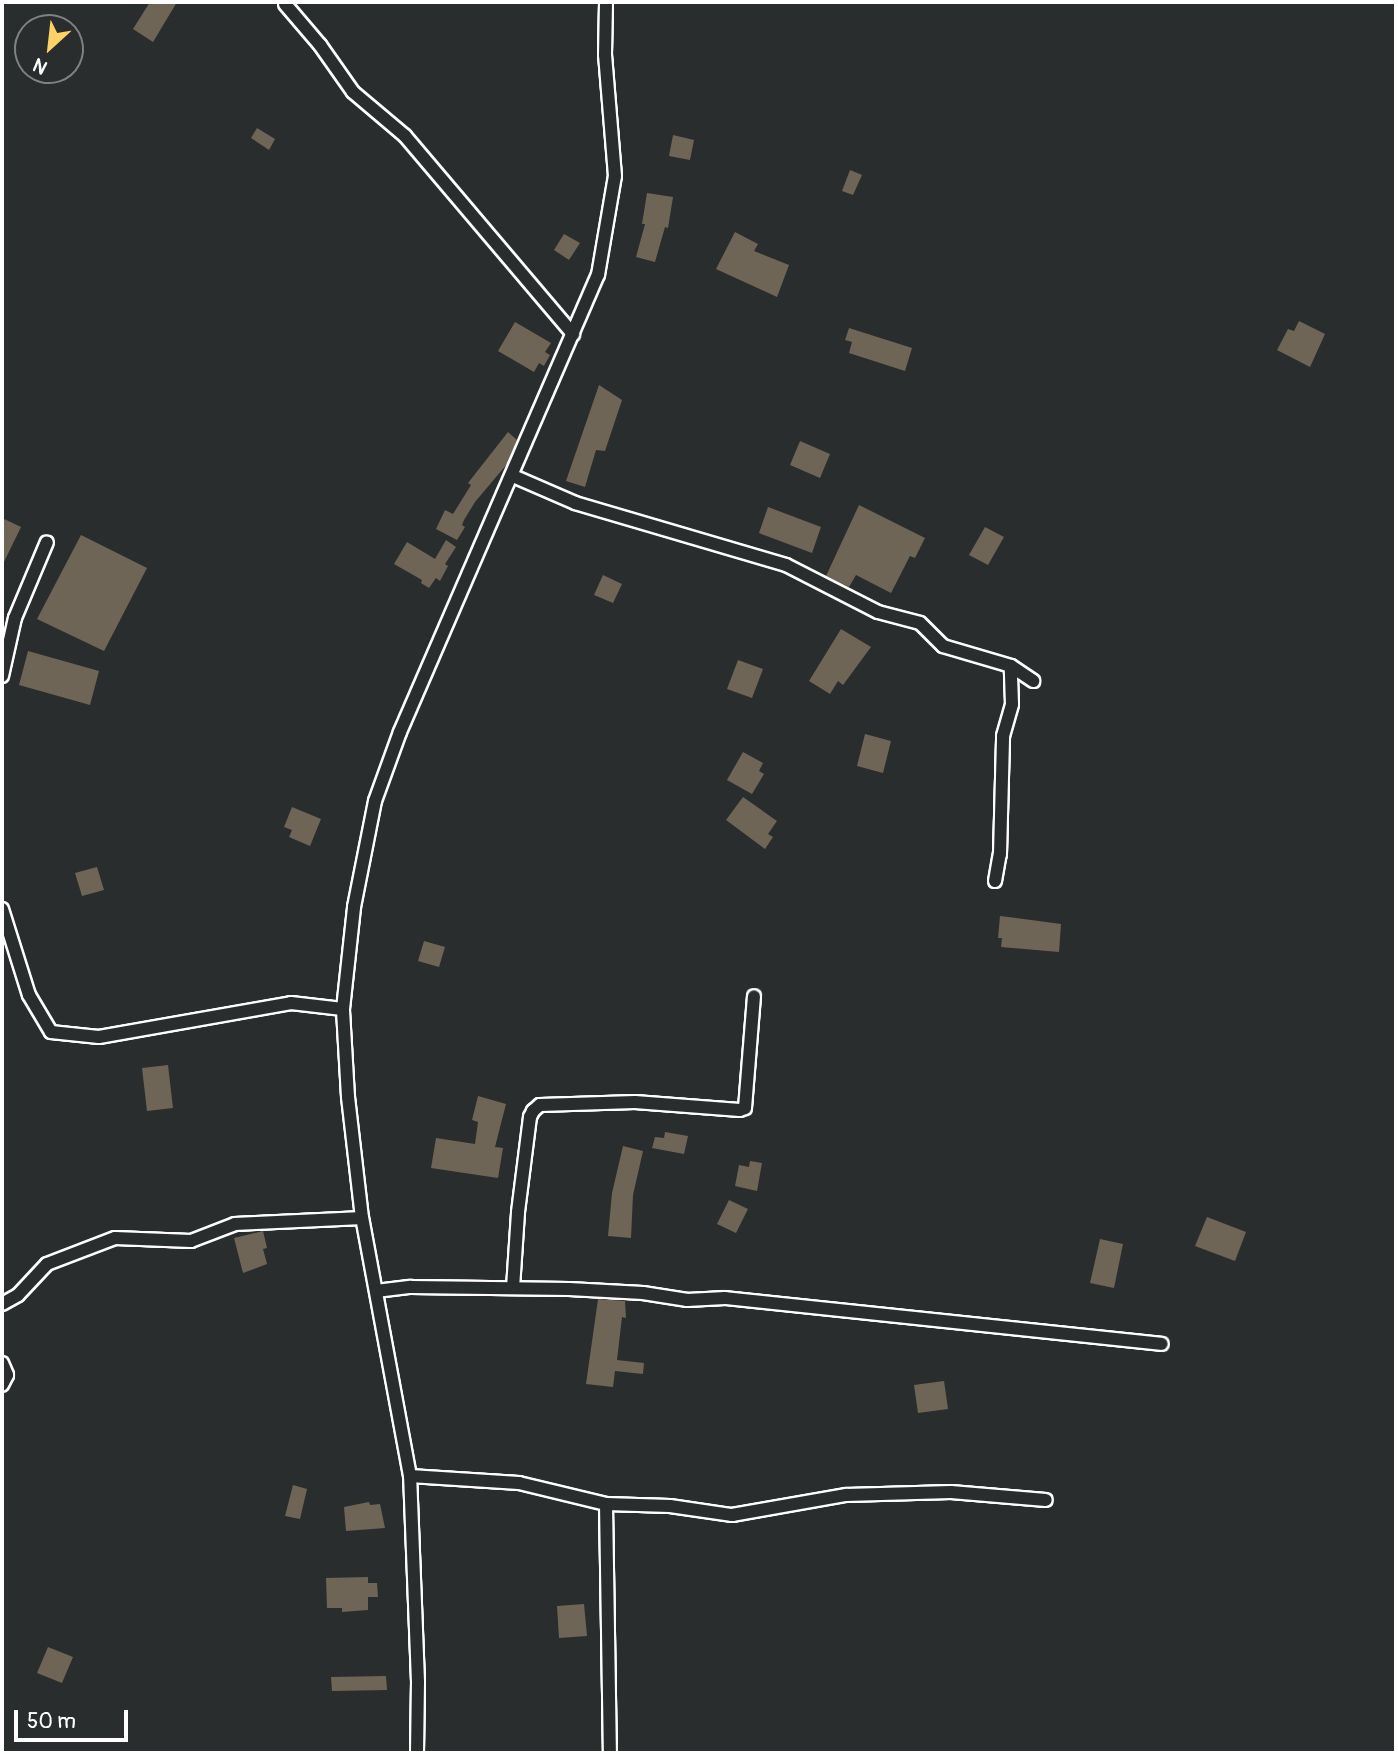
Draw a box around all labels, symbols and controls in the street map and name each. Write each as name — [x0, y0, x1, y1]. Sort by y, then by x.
north arrow — [14, 14, 84, 84]
text: N — [29, 52, 52, 80]
scale bar — [18, 1696, 131, 1740]
text: 50 m — [27, 1708, 76, 1735]

